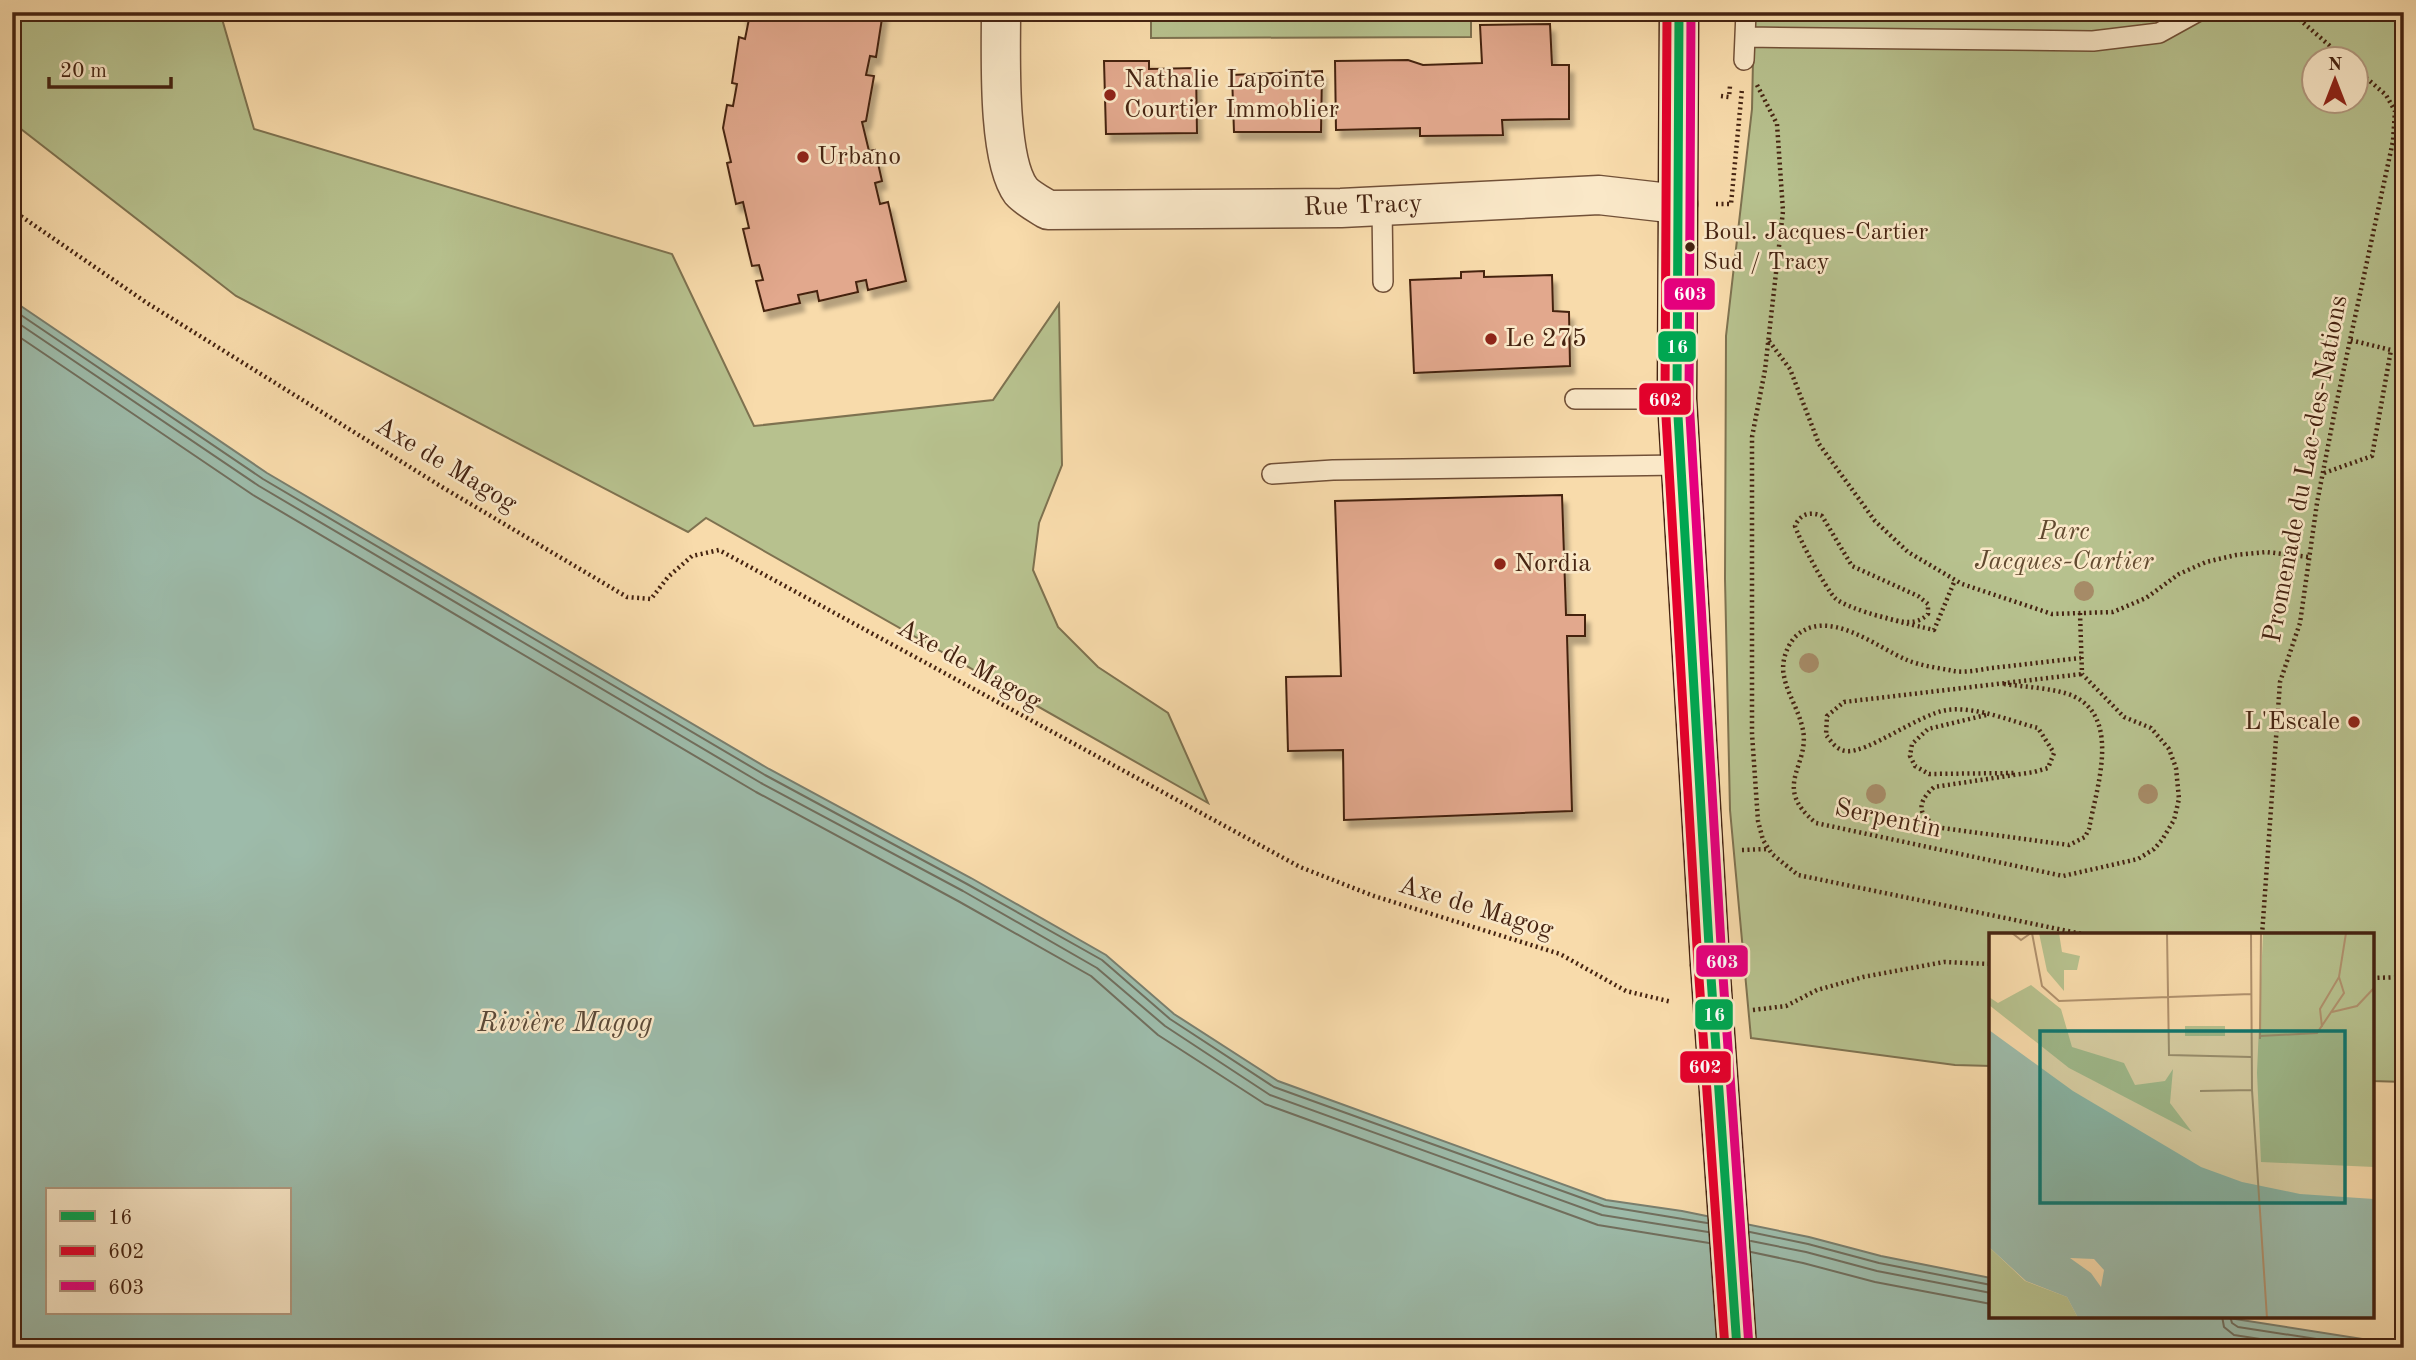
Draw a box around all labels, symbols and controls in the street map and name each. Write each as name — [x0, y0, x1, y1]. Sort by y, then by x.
scale bar — [49, 46, 172, 90]
north arrow — [2300, 46, 2370, 116]
text: N — [2328, 56, 2343, 75]
text: 20 m — [60, 61, 107, 82]
place label: Nathalie Lapointe Courtier Immoblier — [1124, 67, 1340, 123]
marker: Nathalie Lapointe Courtier Immoblier — [1102, 87, 1118, 103]
place label: Urbano — [817, 144, 901, 170]
marker: Urbano — [795, 149, 811, 165]
street label: Rue Tracy — [1303, 191, 1423, 221]
place label: Boul. Jacques-Cartier Sud / Tracy — [1703, 221, 1928, 275]
marker: Boul. Jacques-Cartier Sud / Tracy — [1683, 240, 1697, 254]
line badge: 603 — [1663, 277, 1716, 311]
text: 603 — [1673, 286, 1707, 305]
street label: Promenade du Lac-des-Nations — [2260, 293, 2352, 645]
place label: Le 275 — [1505, 326, 1587, 352]
line badge: 16 — [1657, 330, 1697, 363]
marker: Le 275 — [1483, 331, 1499, 347]
text: 16 — [1666, 339, 1688, 358]
line badge: 602 — [1638, 382, 1692, 416]
text: 602 — [1648, 392, 1682, 411]
street label: Axe de Magog — [371, 413, 521, 517]
park label: Parc Jacques-Cartier — [1975, 519, 2154, 575]
place label: Nordia — [1514, 551, 1591, 577]
marker: Nordia — [1492, 556, 1508, 572]
street label: Axe de Magog — [893, 615, 1045, 715]
place label: L'Escale — [2244, 709, 2340, 735]
marker: L'Escale — [2346, 714, 2362, 730]
street label: Serpentin — [1832, 795, 1944, 843]
street label: Axe de Magog — [1395, 872, 1557, 944]
inset map — [1989, 933, 2374, 1318]
line badge: 603 — [1695, 944, 1749, 978]
text: 603 — [1705, 954, 1739, 973]
line badge: 16 — [1694, 998, 1734, 1031]
text: 16 — [1703, 1007, 1725, 1026]
water label: Rivière Magog — [477, 1010, 652, 1038]
line badge: 602 — [1679, 1050, 1732, 1084]
text: 602 — [1688, 1059, 1722, 1078]
legend — [46, 1188, 290, 1314]
text: 16 — [108, 1208, 132, 1229]
text: 602 — [108, 1242, 145, 1263]
text: 603 — [108, 1278, 145, 1299]

